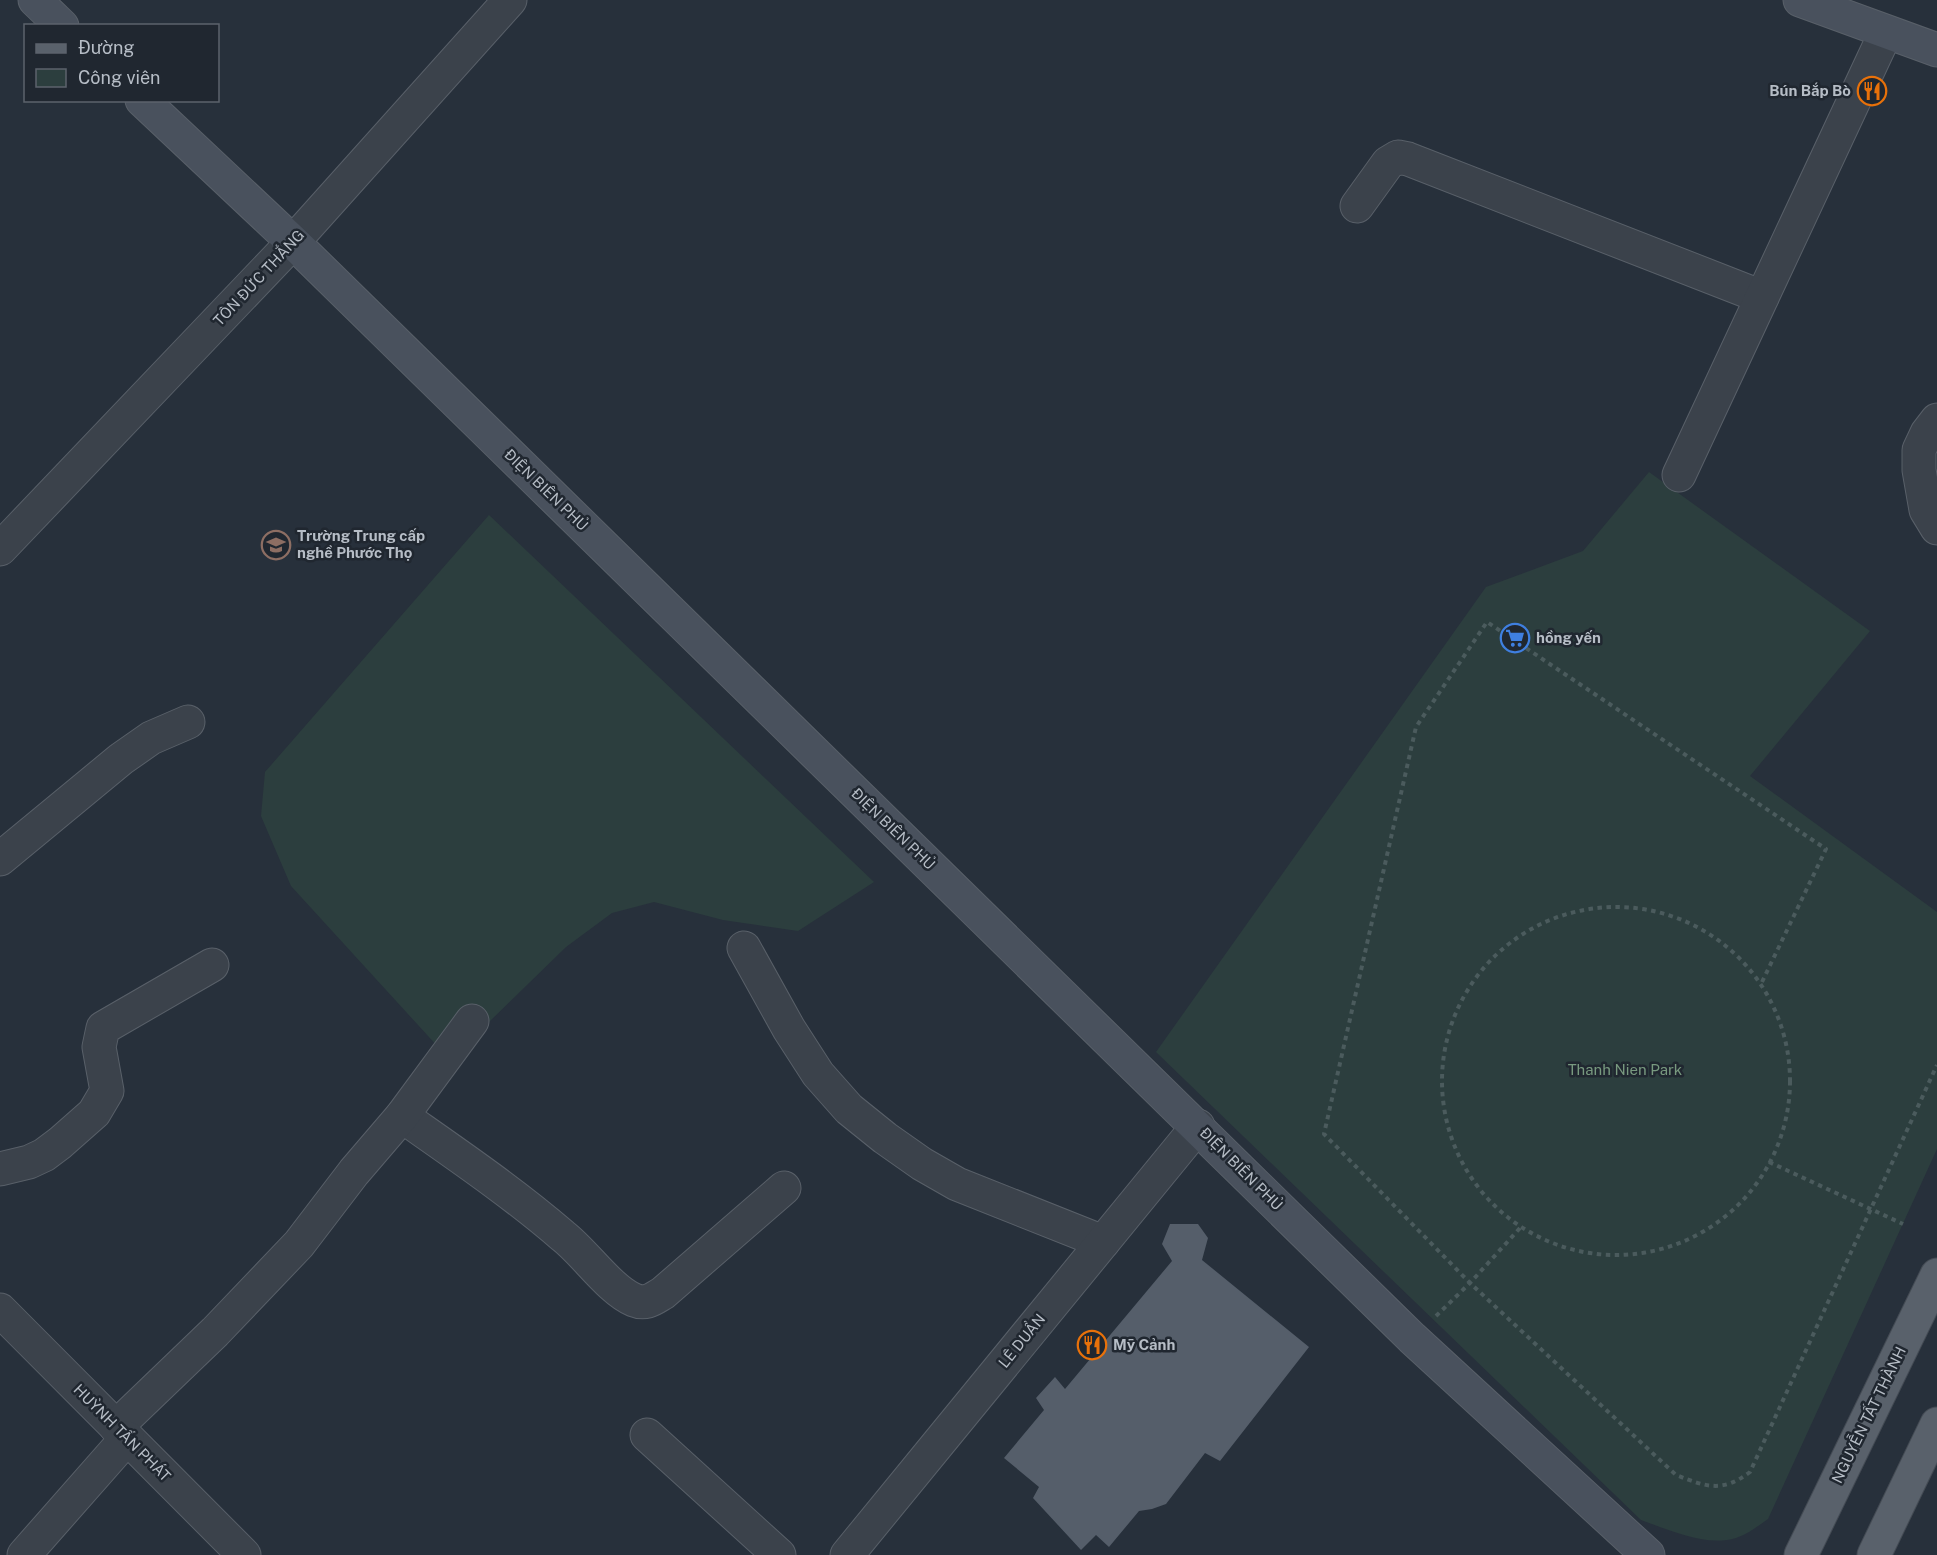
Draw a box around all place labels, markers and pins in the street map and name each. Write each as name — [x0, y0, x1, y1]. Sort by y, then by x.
restaurant icon: Bún Bắp Bò — [1856, 75, 1888, 107]
place label: Bún Bắp Bò — [1769, 82, 1851, 99]
place label: Trường Trung cấp nghề Phước Thọ — [297, 527, 425, 561]
school or university icon: Trường Trung cấp nghề Phước Thọ — [260, 529, 292, 561]
supermarket icon: hồng yến — [1499, 622, 1531, 654]
place label: hồng yến — [1536, 629, 1601, 646]
restaurant icon: Mỹ Cảnh — [1076, 1329, 1108, 1361]
place label: Mỹ Cảnh — [1113, 1336, 1175, 1353]

